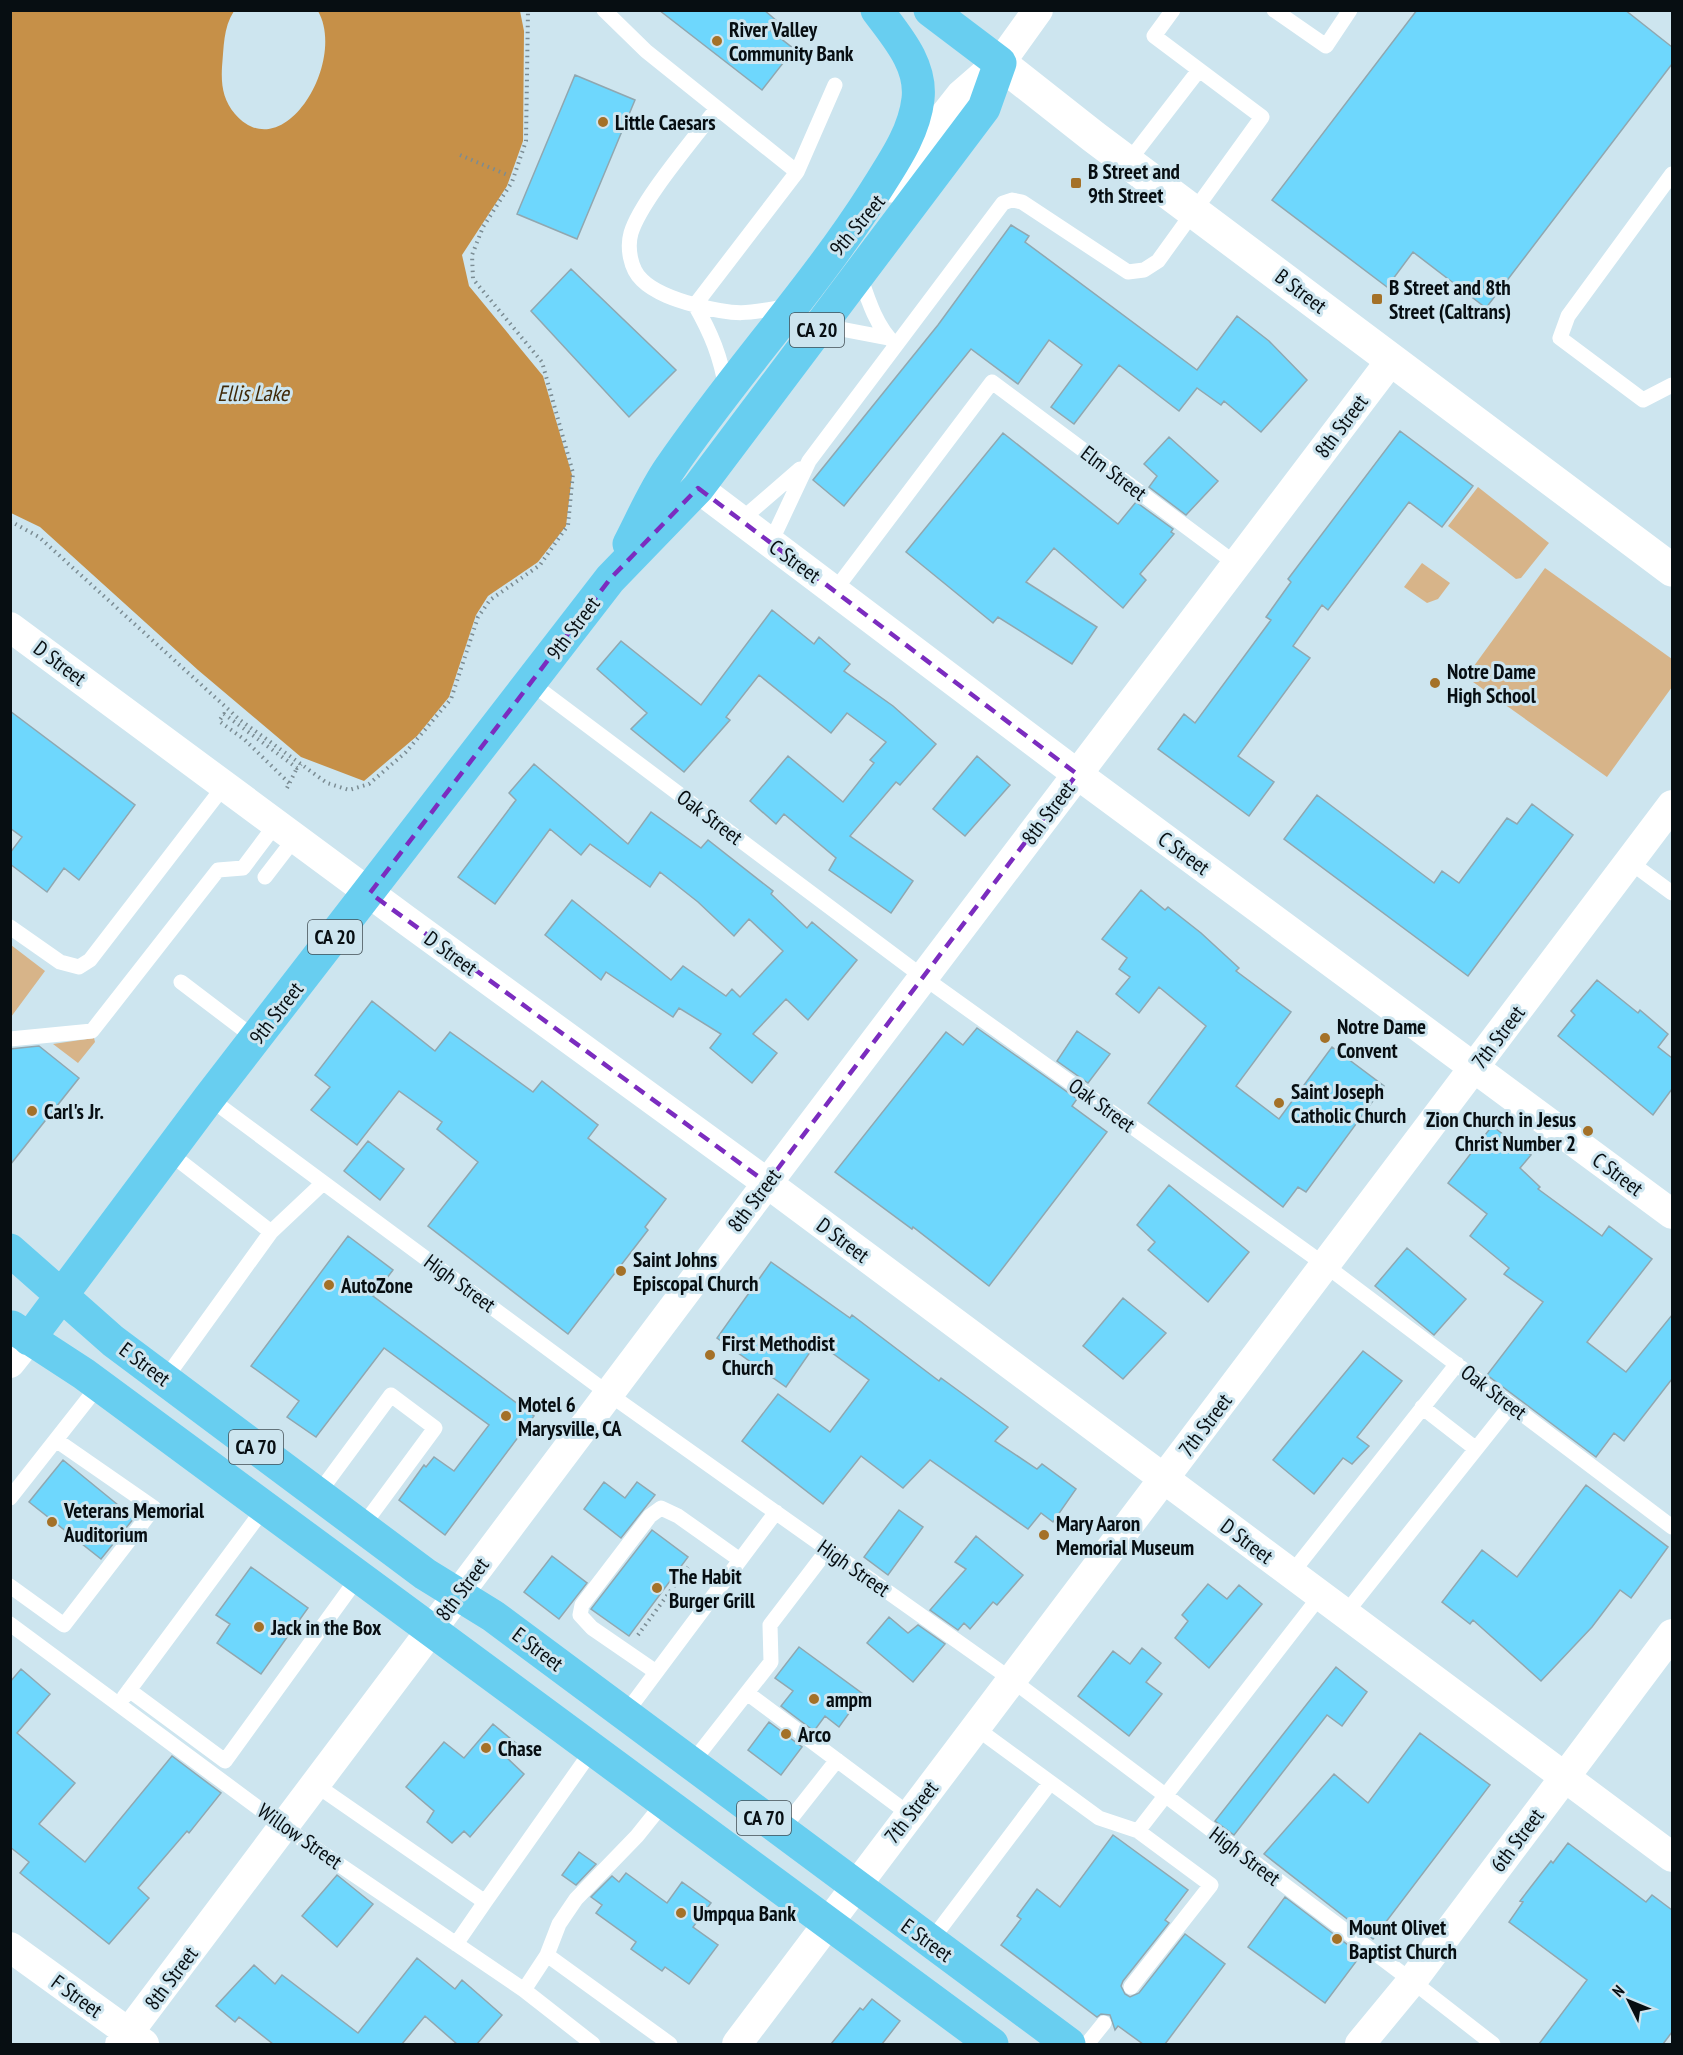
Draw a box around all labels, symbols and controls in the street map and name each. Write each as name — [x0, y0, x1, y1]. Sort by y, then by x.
place label: River Valley Community Bank — [729, 16, 854, 67]
marker: River Valley Community Bank — [710, 34, 724, 48]
place label: Little Caesars — [615, 109, 716, 136]
marker: Little Caesars — [596, 115, 610, 129]
place label: B Street and 9th Street — [1088, 158, 1180, 209]
marker: B Street and 9th Street — [1069, 176, 1083, 190]
street label: 9th Street — [823, 188, 891, 261]
street label: B Street — [1270, 263, 1332, 319]
place label: B Street and 8th Street (Caltrans) — [1389, 274, 1511, 325]
marker: B Street and 8th Street (Caltrans) — [1370, 292, 1384, 306]
road number: CA 20 — [790, 313, 844, 347]
water label: Ellis Lake — [217, 379, 291, 407]
street label: 8th Street — [1308, 389, 1374, 463]
street label: Elm Street — [1076, 439, 1152, 507]
street label: C Street — [764, 533, 826, 589]
street label: 9th Street — [540, 591, 606, 665]
street label: D Street — [28, 634, 92, 692]
place label: Notre Dame High School — [1447, 658, 1537, 709]
marker: Notre Dame High School — [1428, 676, 1442, 690]
street label: 8th Street — [1015, 776, 1081, 850]
street label: Oak Street — [672, 783, 748, 851]
street label: C Street — [1153, 825, 1215, 881]
road number: CA 20 — [308, 920, 362, 954]
street label: D Street — [419, 925, 483, 981]
street label: 9th Street — [243, 976, 309, 1050]
street label: 7th Street — [1465, 1000, 1531, 1074]
place label: Notre Dame Convent — [1337, 1013, 1426, 1064]
marker: Notre Dame Convent — [1318, 1031, 1332, 1045]
street label: Oak Street — [1064, 1072, 1141, 1138]
place label: Saint Joseph Catholic Church — [1291, 1078, 1406, 1129]
marker: Saint Joseph Catholic Church — [1272, 1096, 1286, 1110]
place label: Carl's Jr. — [44, 1098, 104, 1125]
marker: Carl's Jr. — [25, 1104, 39, 1118]
place label: Zion Church in Jesus Christ Number 2 — [1426, 1106, 1576, 1157]
marker: Zion Church in Jesus Christ Number 2 — [1581, 1124, 1595, 1138]
street label: C Street — [1587, 1146, 1649, 1202]
street label: 8th Street — [721, 1163, 787, 1237]
street label: D Street — [811, 1211, 875, 1269]
place label: Saint Johns Episcopal Church — [633, 1246, 758, 1297]
street label: High Street — [419, 1248, 501, 1318]
marker: Saint Johns Episcopal Church — [614, 1264, 628, 1278]
place label: AutoZone — [340, 1272, 413, 1299]
marker: AutoZone — [322, 1278, 336, 1292]
place label: First Methodist Church — [722, 1330, 835, 1381]
street label: E Street — [114, 1336, 176, 1392]
marker: First Methodist Church — [703, 1348, 717, 1362]
street label: Oak Street — [1456, 1358, 1532, 1426]
street label: 7th Street — [1172, 1388, 1238, 1462]
place label: Motel 6 Marysville, CA — [518, 1391, 622, 1442]
marker: Motel 6 Marysville, CA — [499, 1409, 513, 1423]
road number: CA 70 — [229, 1430, 283, 1464]
place label: Veterans Memorial Auditorium — [63, 1497, 205, 1548]
place label: Mary Aaron Memorial Museum — [1056, 1510, 1194, 1561]
street label: D Street — [1215, 1512, 1279, 1570]
marker: Veterans Memorial Auditorium — [45, 1515, 59, 1529]
marker: Mary Aaron Memorial Museum — [1037, 1528, 1051, 1542]
street label: High Street — [813, 1533, 896, 1603]
street label: 8th Street — [429, 1552, 495, 1626]
place label: The Habit Burger Grill — [669, 1563, 756, 1614]
marker: The Habit Burger Grill — [650, 1581, 664, 1595]
place label: Jack in the Box — [270, 1614, 382, 1641]
marker: Jack in the Box — [252, 1620, 266, 1634]
street label: E Street — [507, 1621, 569, 1677]
place label: ampm — [826, 1686, 872, 1713]
marker: ampm — [807, 1692, 821, 1706]
place label: Arco — [797, 1721, 831, 1748]
marker: Arco — [779, 1727, 793, 1741]
place label: Chase — [498, 1735, 542, 1762]
marker: Chase — [479, 1741, 493, 1755]
street label: 7th Street — [878, 1775, 944, 1849]
street label: Willow Street — [252, 1797, 348, 1875]
road number: CA 70 — [737, 1801, 791, 1835]
street label: 6th Street — [1484, 1803, 1550, 1877]
street label: High Street — [1204, 1821, 1286, 1892]
place label: Umpqua Bank — [693, 1900, 796, 1927]
marker: Umpqua Bank — [674, 1906, 688, 1920]
street label: E Street — [896, 1912, 958, 1968]
place label: Mount Olivet Baptist Church — [1349, 1914, 1457, 1965]
marker: Mount Olivet Baptist Church — [1330, 1932, 1344, 1946]
street label: 8th Street — [138, 1941, 204, 2015]
street label: F Street — [46, 1968, 108, 2024]
north arrow — [1599, 1971, 1659, 2031]
text: N — [1608, 1981, 1628, 2001]

